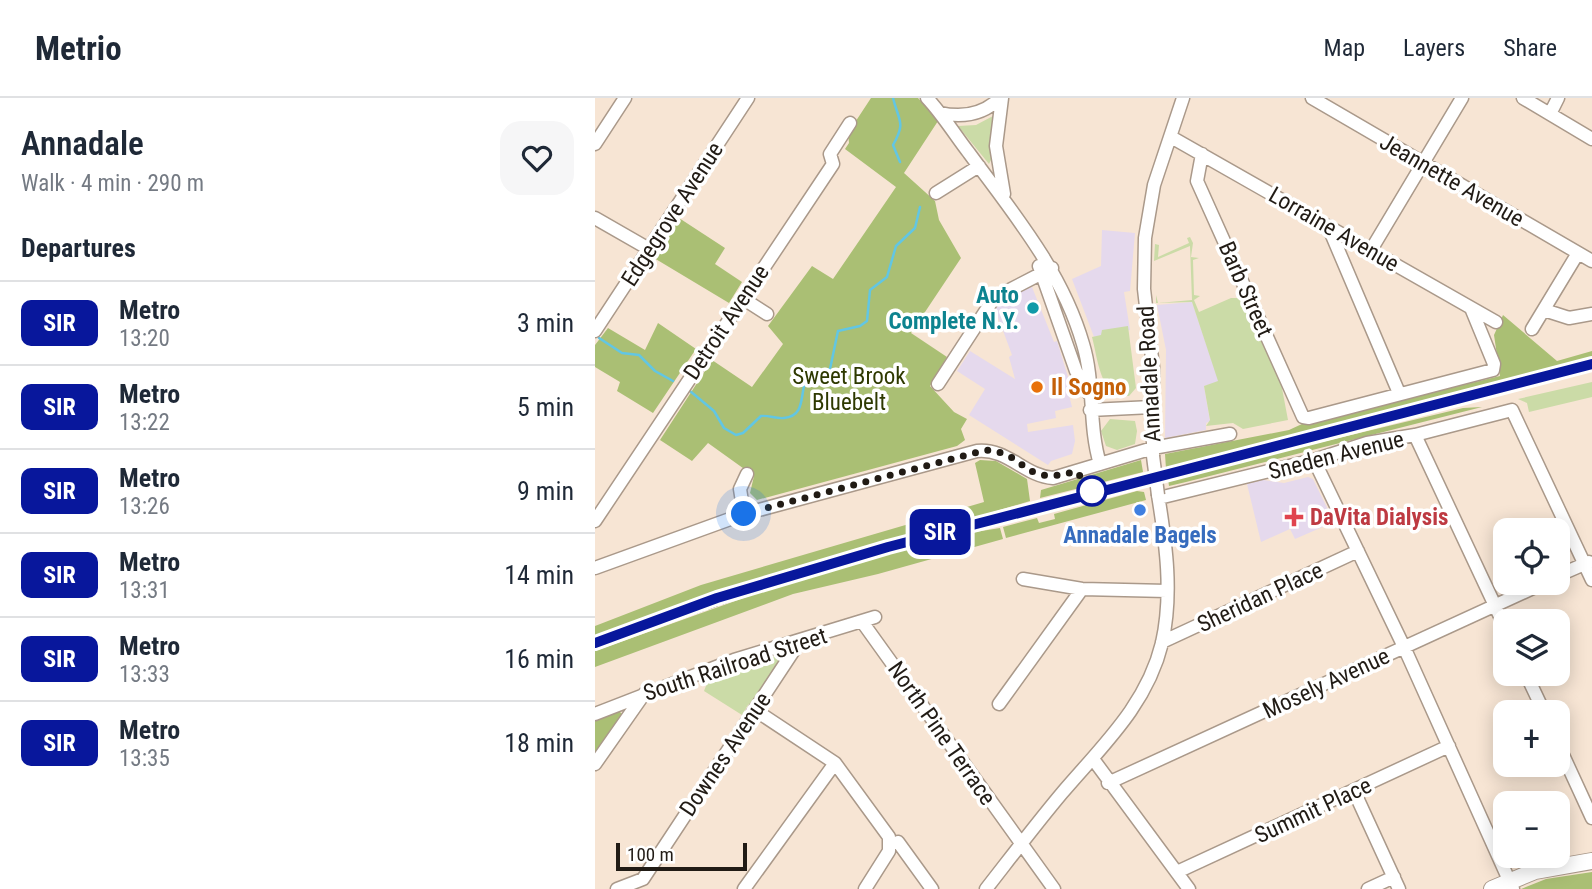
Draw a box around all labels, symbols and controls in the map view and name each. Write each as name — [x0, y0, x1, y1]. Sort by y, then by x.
text: Metrio — [35, 29, 122, 68]
text: Map — [1324, 34, 1365, 62]
text: Layers — [1403, 34, 1465, 62]
text: Share — [1503, 34, 1557, 62]
button: heart — [500, 121, 574, 195]
text: Annadale — [21, 124, 144, 163]
street label: Jeannette Avenue — [1375, 128, 1529, 233]
street label: Edgegrove Avenue — [616, 137, 729, 291]
text: Walk · 4 min · 290 m — [21, 170, 204, 197]
street label: Lorraine Avenue — [1264, 181, 1404, 278]
text: Departures — [21, 233, 136, 263]
street label: Barb Street — [1213, 238, 1278, 341]
street label: Detroit Avenue — [678, 260, 775, 385]
place label: Auto Complete N.Y. — [889, 282, 1019, 335]
text: Metro — [119, 295, 180, 325]
marker: Auto Complete N.Y. — [1025, 300, 1041, 316]
street label: Annadale Road — [1132, 305, 1167, 443]
text: 3 min — [517, 308, 574, 338]
text: SIR — [43, 309, 76, 337]
text: 13:20 — [119, 325, 170, 352]
park label: Sweet Brook Bluebelt — [792, 363, 906, 416]
place label: Il Sogno — [1051, 374, 1127, 401]
text: Metro — [119, 379, 180, 409]
marker: Il Sogno — [1029, 379, 1045, 395]
text: 5 min — [517, 392, 574, 422]
text: SIR — [43, 393, 76, 421]
text: 13:22 — [119, 409, 170, 436]
street label: Sneden Avenue — [1266, 426, 1407, 485]
text: Metro — [119, 463, 180, 493]
text: 9 min — [517, 476, 574, 506]
unlabelled marker — [1077, 476, 1107, 506]
text: SIR — [43, 477, 76, 505]
text: 13:26 — [119, 493, 170, 520]
your location — [726, 496, 761, 531]
marker: Annadale Bagels — [1132, 502, 1148, 518]
place label: DaVita Dialysis — [1310, 504, 1448, 531]
marker: DaVita Dialysis — [1284, 507, 1304, 527]
line badge: SIR — [900, 509, 980, 555]
text: SIR — [924, 518, 956, 546]
map controls — [1493, 518, 1570, 868]
button: locate — [1493, 518, 1570, 595]
place label: Annadale Bagels — [1063, 522, 1217, 549]
text: Metro — [119, 547, 180, 577]
street label: Sheridan Place — [1193, 557, 1327, 638]
text: 14 min — [504, 560, 574, 590]
text: SIR — [43, 561, 76, 589]
text: 13:31 — [119, 577, 170, 604]
button: layers — [1493, 609, 1570, 686]
street label: South Railroad Street — [640, 622, 830, 707]
text: Metro — [119, 631, 180, 661]
street label: Mosely Avenue — [1259, 642, 1394, 725]
text: 16 min — [504, 644, 574, 674]
text: SIR — [43, 645, 76, 673]
street label: North Pine Terrace — [882, 656, 1001, 810]
text: 13:33 — [119, 661, 170, 688]
street label: Downes Avenue — [674, 687, 777, 821]
button: + — [1493, 700, 1570, 777]
text: Metro — [119, 715, 180, 745]
text: 18 min — [504, 728, 574, 758]
text: SIR — [43, 729, 76, 757]
text: 13:35 — [119, 745, 170, 772]
street label: Summit Place — [1251, 772, 1376, 849]
button: − — [1493, 791, 1570, 868]
scale bar — [616, 840, 747, 872]
text: 100 m — [627, 843, 674, 866]

